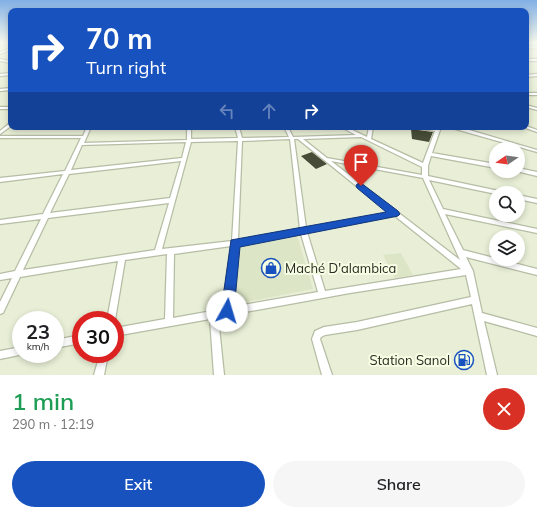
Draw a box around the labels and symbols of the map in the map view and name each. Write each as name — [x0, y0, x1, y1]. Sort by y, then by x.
north arrow — [489, 142, 525, 178]
pin — [344, 145, 378, 186]
shop icon: Maché D'alambica — [260, 257, 282, 279]
place label: Maché D'alambica — [285, 260, 396, 276]
position arrow — [206, 290, 248, 332]
speed limit sign: 30 — [72, 311, 124, 363]
fuel station icon: Station Sanol — [453, 349, 475, 371]
place label: Station Sanol — [369, 352, 450, 368]

